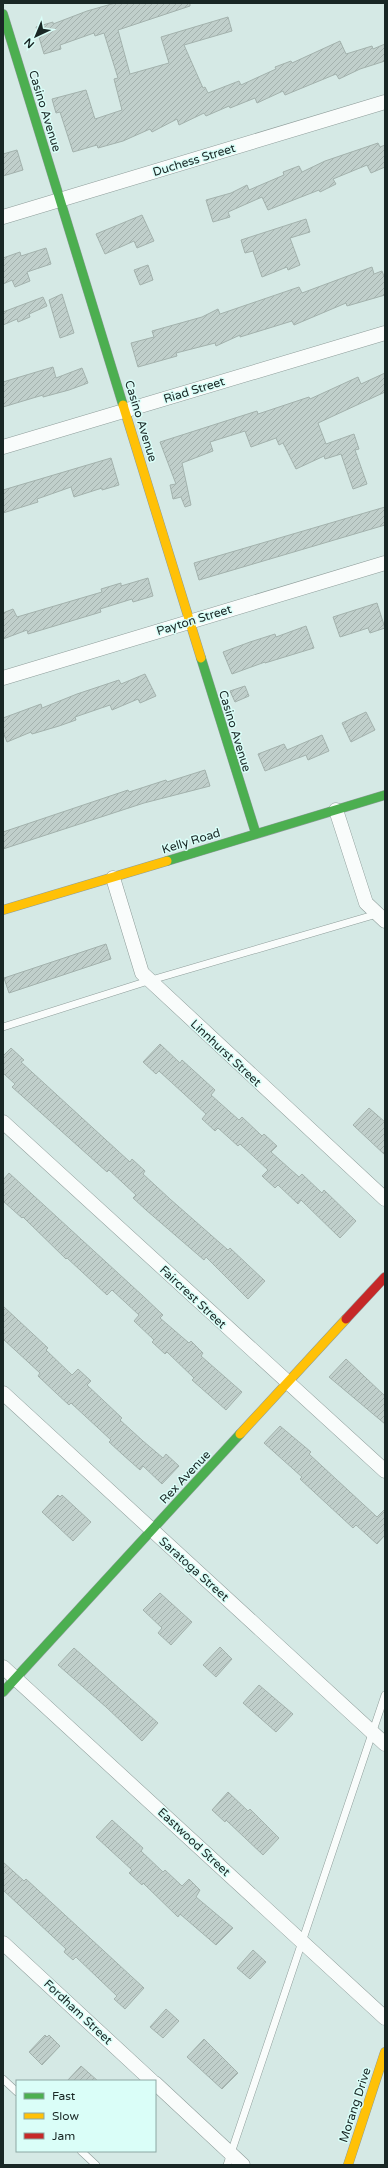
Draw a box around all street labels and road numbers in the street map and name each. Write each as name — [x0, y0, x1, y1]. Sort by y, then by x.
street label: Casino Avenue — [26, 69, 64, 154]
street label: Duchess Street — [151, 141, 237, 179]
street label: Riad Street — [162, 374, 227, 406]
street label: Casino Avenue — [122, 379, 160, 464]
street label: Payton Street — [155, 602, 234, 638]
street label: Casino Avenue — [216, 689, 254, 774]
street label: Kelly Road — [160, 825, 222, 857]
street label: Linnhurst Street — [188, 1017, 264, 1090]
street label: Faircrest Street — [157, 1263, 229, 1332]
street label: Rex Avenue — [157, 1447, 213, 1507]
street label: Saratoga Street — [156, 1534, 232, 1604]
street label: Eastwood Street — [155, 1805, 233, 1879]
street label: Fordham Street — [41, 1977, 115, 2048]
street label: Morang Drive — [336, 2066, 374, 2144]

